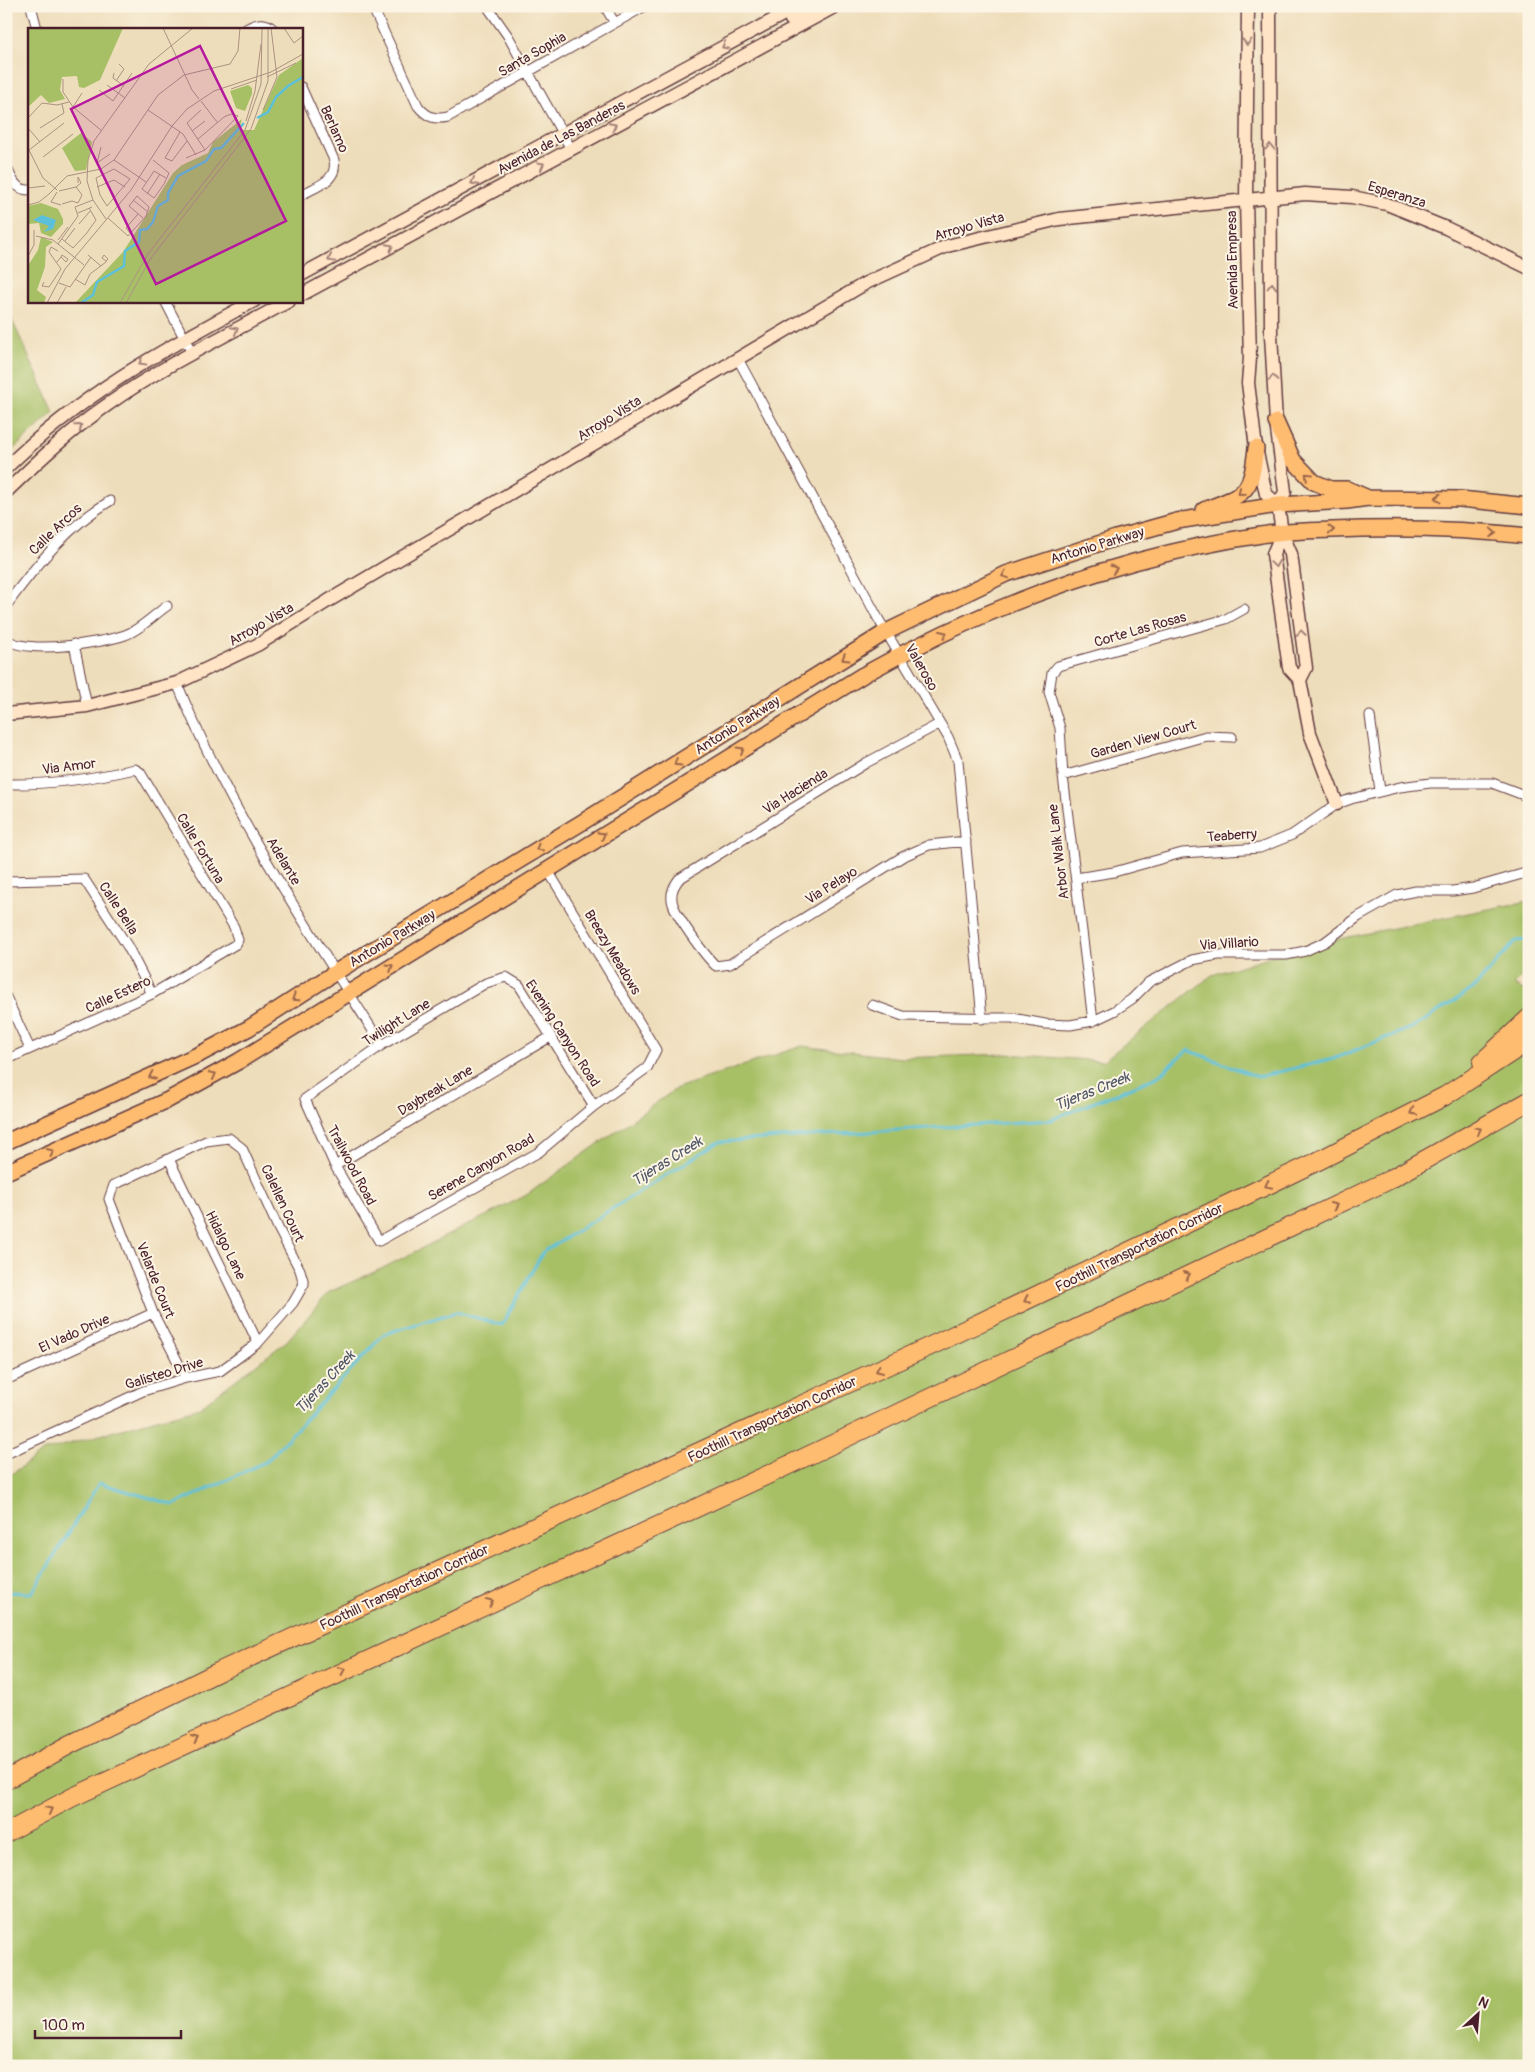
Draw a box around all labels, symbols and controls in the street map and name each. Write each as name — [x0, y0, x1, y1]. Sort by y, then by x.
inset map — [28, 28, 302, 302]
street label: Santa Sophia — [495, 28, 569, 81]
one-way arrow — [1242, 39, 1253, 47]
one-way arrow — [722, 40, 731, 50]
street label: Avenida de Las Banderas — [494, 96, 629, 178]
street label: Berlamo — [317, 103, 353, 156]
one-way arrow — [608, 122, 617, 132]
one-way arrow — [1265, 143, 1275, 151]
one-way arrow — [536, 161, 545, 171]
one-way arrow — [470, 176, 479, 186]
street label: Esperanza — [1366, 178, 1428, 211]
street label: Arroyo Vista — [932, 208, 1006, 245]
street label: Avenida Empresa — [1223, 210, 1242, 309]
one-way arrow — [385, 243, 394, 253]
one-way arrow — [327, 253, 336, 263]
one-way arrow — [1267, 282, 1277, 290]
one-way arrow — [230, 327, 239, 337]
one-way arrow — [139, 356, 148, 366]
one-way arrow — [1267, 374, 1278, 382]
street label: Arroyo Vista — [574, 392, 644, 445]
one-way arrow — [73, 423, 82, 432]
one-way arrow — [1304, 473, 1313, 482]
one-way arrow — [1238, 487, 1247, 496]
one-way arrow — [1433, 493, 1441, 504]
street label: Calle Arcos — [25, 500, 86, 559]
street label: Antonio Parkway — [1048, 523, 1146, 568]
one-way arrow — [1327, 525, 1335, 535]
one-way arrow — [1489, 527, 1497, 538]
one-way arrow — [1269, 559, 1279, 568]
one-way arrow — [1110, 564, 1119, 575]
one-way arrow — [1001, 569, 1010, 579]
street label: Arroyo Vista — [226, 599, 297, 650]
street label: Corte Las Rosas — [1092, 608, 1189, 651]
one-way arrow — [1296, 628, 1307, 636]
one-way arrow — [939, 630, 948, 641]
street label: Valeroso — [901, 641, 942, 694]
one-way arrow — [841, 652, 850, 662]
street label: Antonio Parkway — [691, 692, 783, 758]
street label: Garden View Court — [1088, 716, 1198, 763]
one-way arrow — [735, 746, 744, 756]
street label: Via Amor — [41, 755, 97, 778]
one-way arrow — [674, 756, 683, 766]
street label: Via Hacienda — [760, 765, 831, 818]
street label: Arbor Walk Lane — [1044, 803, 1073, 901]
street label: Calle Fortuna — [173, 810, 228, 887]
street label: Teaberry — [1206, 825, 1258, 846]
one-way arrow — [597, 831, 606, 841]
street label: Adelante — [263, 834, 304, 888]
one-way arrow — [536, 842, 545, 852]
street label: Via Pelayo — [802, 862, 861, 908]
street label: Calle Bella — [95, 879, 142, 938]
street label: Antonio Parkway — [346, 906, 438, 971]
street label: Breezy Meadows — [581, 907, 645, 998]
street label: Via Villario — [1199, 933, 1260, 954]
one-way arrow — [384, 964, 394, 973]
street label: Calle Estero — [83, 972, 154, 1017]
street label: Evening Canyon Road — [522, 977, 604, 1090]
one-way arrow — [291, 992, 300, 1001]
street label: Twilight Lane — [359, 995, 433, 1050]
street label: Daybreak Lane — [395, 1061, 476, 1119]
water label: Tijeras Creek — [1052, 1067, 1134, 1115]
one-way arrow — [148, 1069, 157, 1080]
one-way arrow — [208, 1071, 217, 1081]
one-way arrow — [1409, 1106, 1418, 1117]
street label: Trailwood Road — [323, 1122, 380, 1208]
one-way arrow — [1473, 1127, 1482, 1137]
street label: Serene Canyon Road — [425, 1130, 538, 1205]
water label: Tijeras Creek — [628, 1131, 708, 1191]
one-way arrow — [46, 1148, 55, 1158]
street label: Calellen Court — [257, 1162, 308, 1245]
one-way arrow — [1264, 1178, 1273, 1189]
street label: Foothill Transportation Corridor — [1052, 1199, 1226, 1296]
one-way arrow — [1329, 1201, 1338, 1212]
street label: Hidalgo Lane — [202, 1208, 250, 1282]
street label: Velarde Court — [133, 1240, 179, 1321]
one-way arrow — [1182, 1270, 1191, 1281]
one-way arrow — [1023, 1294, 1032, 1304]
street label: El Vado Drive — [36, 1310, 112, 1357]
water label: Tijeras Creek — [291, 1345, 361, 1418]
street label: Galisteo Drive — [123, 1354, 205, 1393]
one-way arrow — [876, 1363, 885, 1373]
street label: Foothill Transportation Corridor — [685, 1373, 860, 1466]
street label: Foothill Transportation Corridor — [317, 1541, 492, 1634]
one-way arrow — [485, 1598, 494, 1609]
one-way arrow — [337, 1666, 346, 1676]
one-way arrow — [190, 1735, 199, 1745]
one-way arrow — [44, 1806, 53, 1816]
north arrow — [1452, 1990, 1502, 2040]
text: N — [1475, 1993, 1491, 2012]
scale bar — [35, 2007, 181, 2039]
text: 100 m — [42, 2016, 85, 2035]

